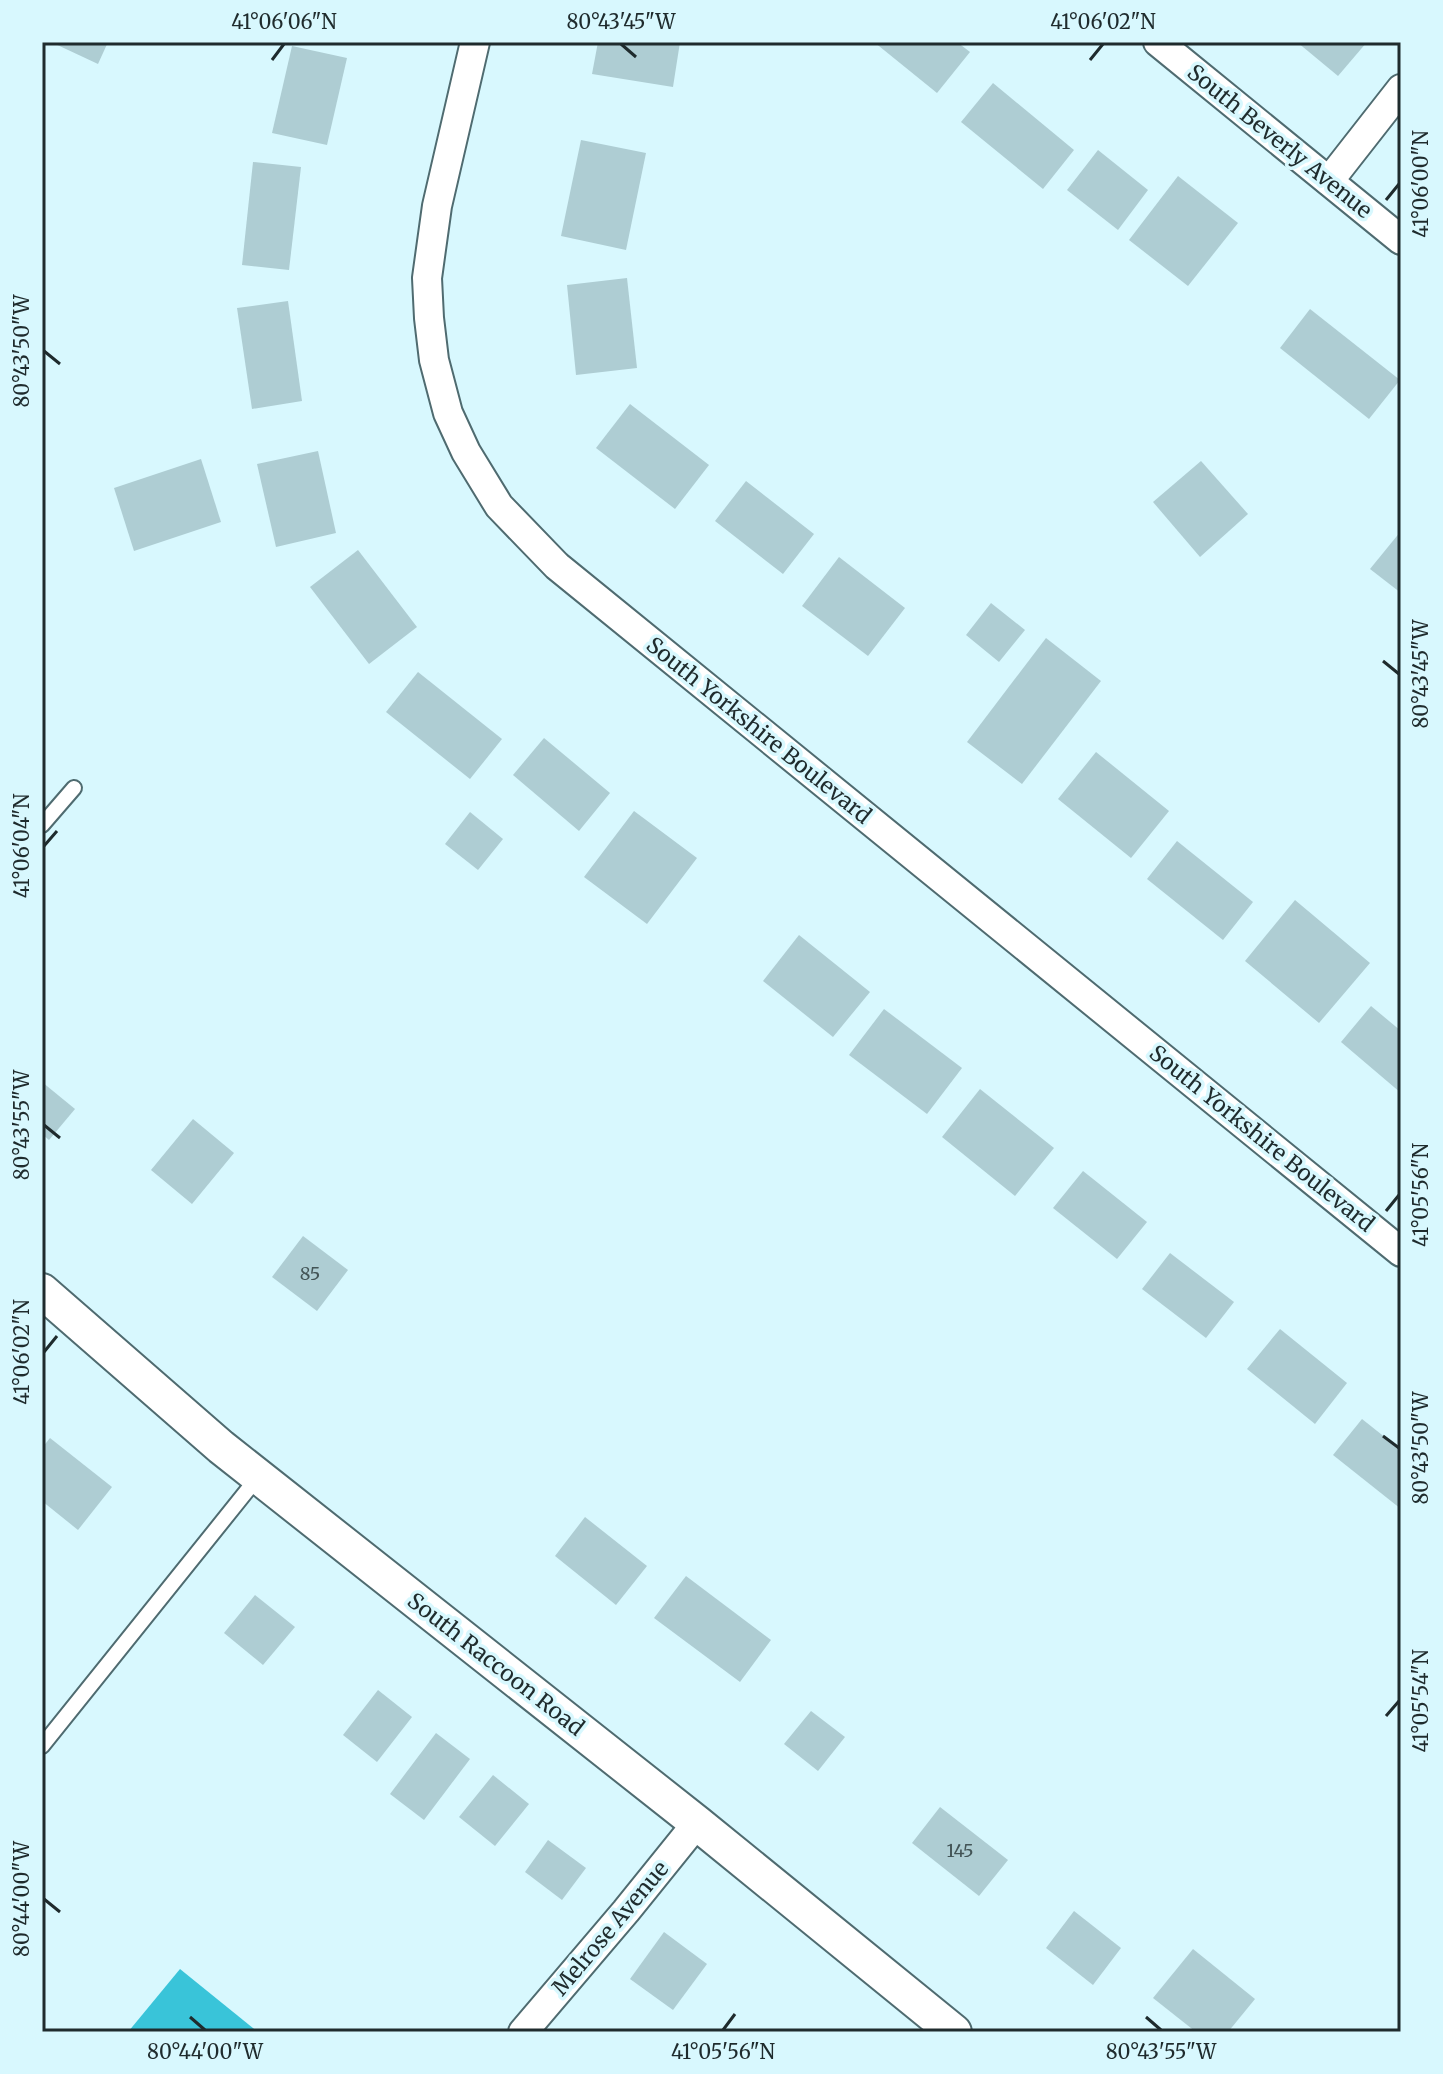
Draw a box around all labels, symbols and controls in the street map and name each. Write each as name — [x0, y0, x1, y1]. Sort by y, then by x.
text: 41°06'06"N — [231, 9, 337, 34]
text: 80°43'45"W — [567, 9, 677, 34]
text: 41°06'02"N — [1050, 9, 1156, 34]
street label: South Beverly Avenue — [1182, 58, 1378, 224]
text: 41°06'00"N — [1408, 130, 1433, 238]
text: 80°43'50"W — [9, 293, 34, 407]
text: 80°43'45"W — [1408, 618, 1433, 728]
street label: South Yorkshire Boulevard — [641, 631, 877, 829]
text: 41°06'04"N — [9, 793, 34, 898]
street label: South Yorkshire Boulevard — [1144, 1039, 1380, 1237]
text: 80°43'55"W — [9, 1069, 34, 1180]
text: 41°05'56"N — [1408, 1143, 1433, 1247]
house number: 85 — [300, 1262, 320, 1285]
text: 41°06'02"N — [9, 1299, 34, 1405]
text: 80°43'50"W — [1408, 1390, 1433, 1504]
street label: South Raccoon Road — [402, 1586, 590, 1742]
text: 41°05'54"N — [1408, 1649, 1433, 1753]
house number: 145 — [946, 1839, 974, 1862]
text: 80°44'00"W — [9, 1840, 34, 1957]
street label: Melrose Avenue — [546, 1855, 674, 2001]
text: 80°44'00"W — [147, 2039, 264, 2064]
text: 41°05'56"N — [671, 2039, 775, 2064]
text: 80°43'55"W — [1106, 2039, 1217, 2064]

